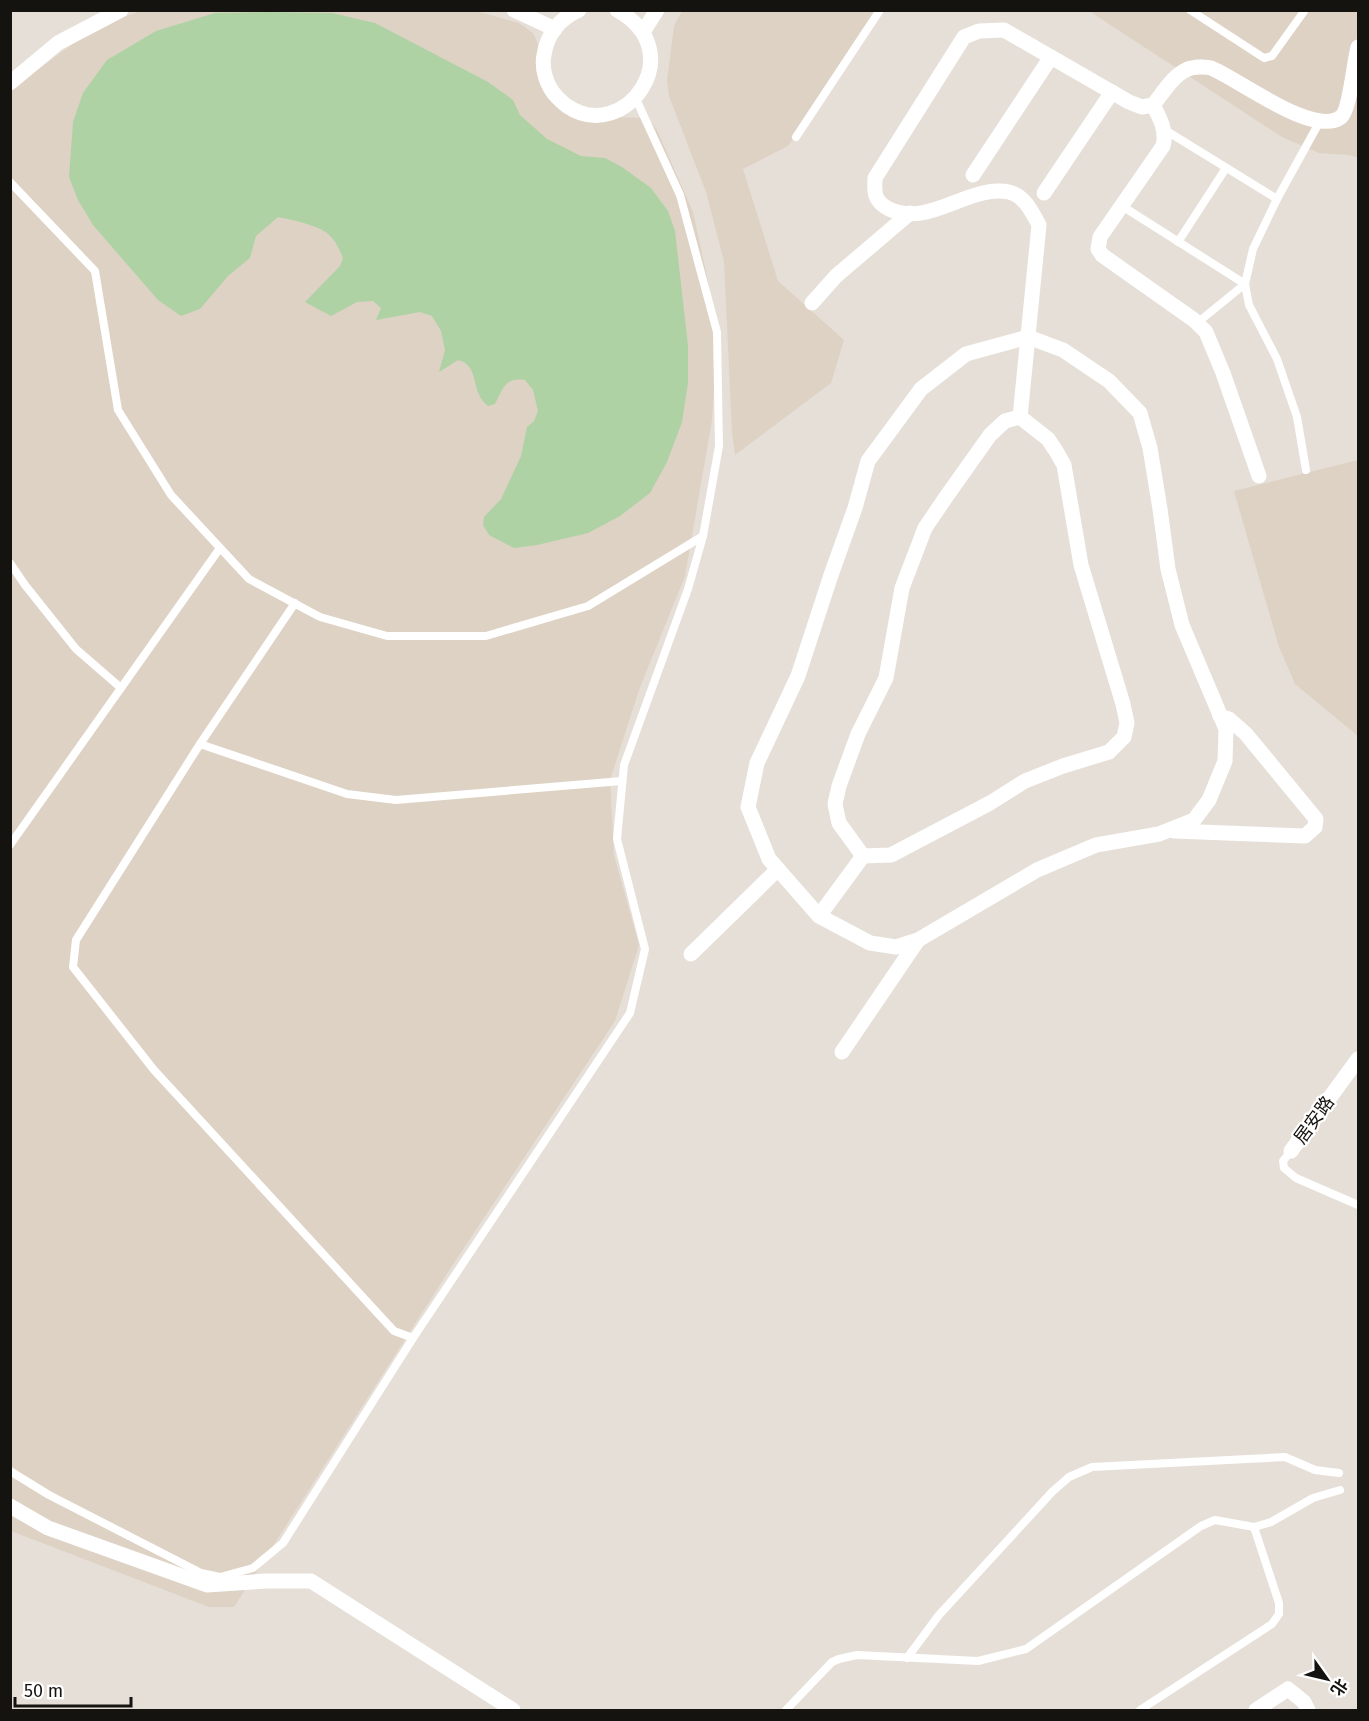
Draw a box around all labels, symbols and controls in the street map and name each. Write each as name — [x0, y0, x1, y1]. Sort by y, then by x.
street label: 居安路 — [1289, 1092, 1339, 1148]
north arrow — [1297, 1649, 1357, 1709]
scale bar — [15, 1670, 130, 1708]
text: 北 — [1327, 1675, 1351, 1699]
text: 50 m — [24, 1680, 63, 1702]

